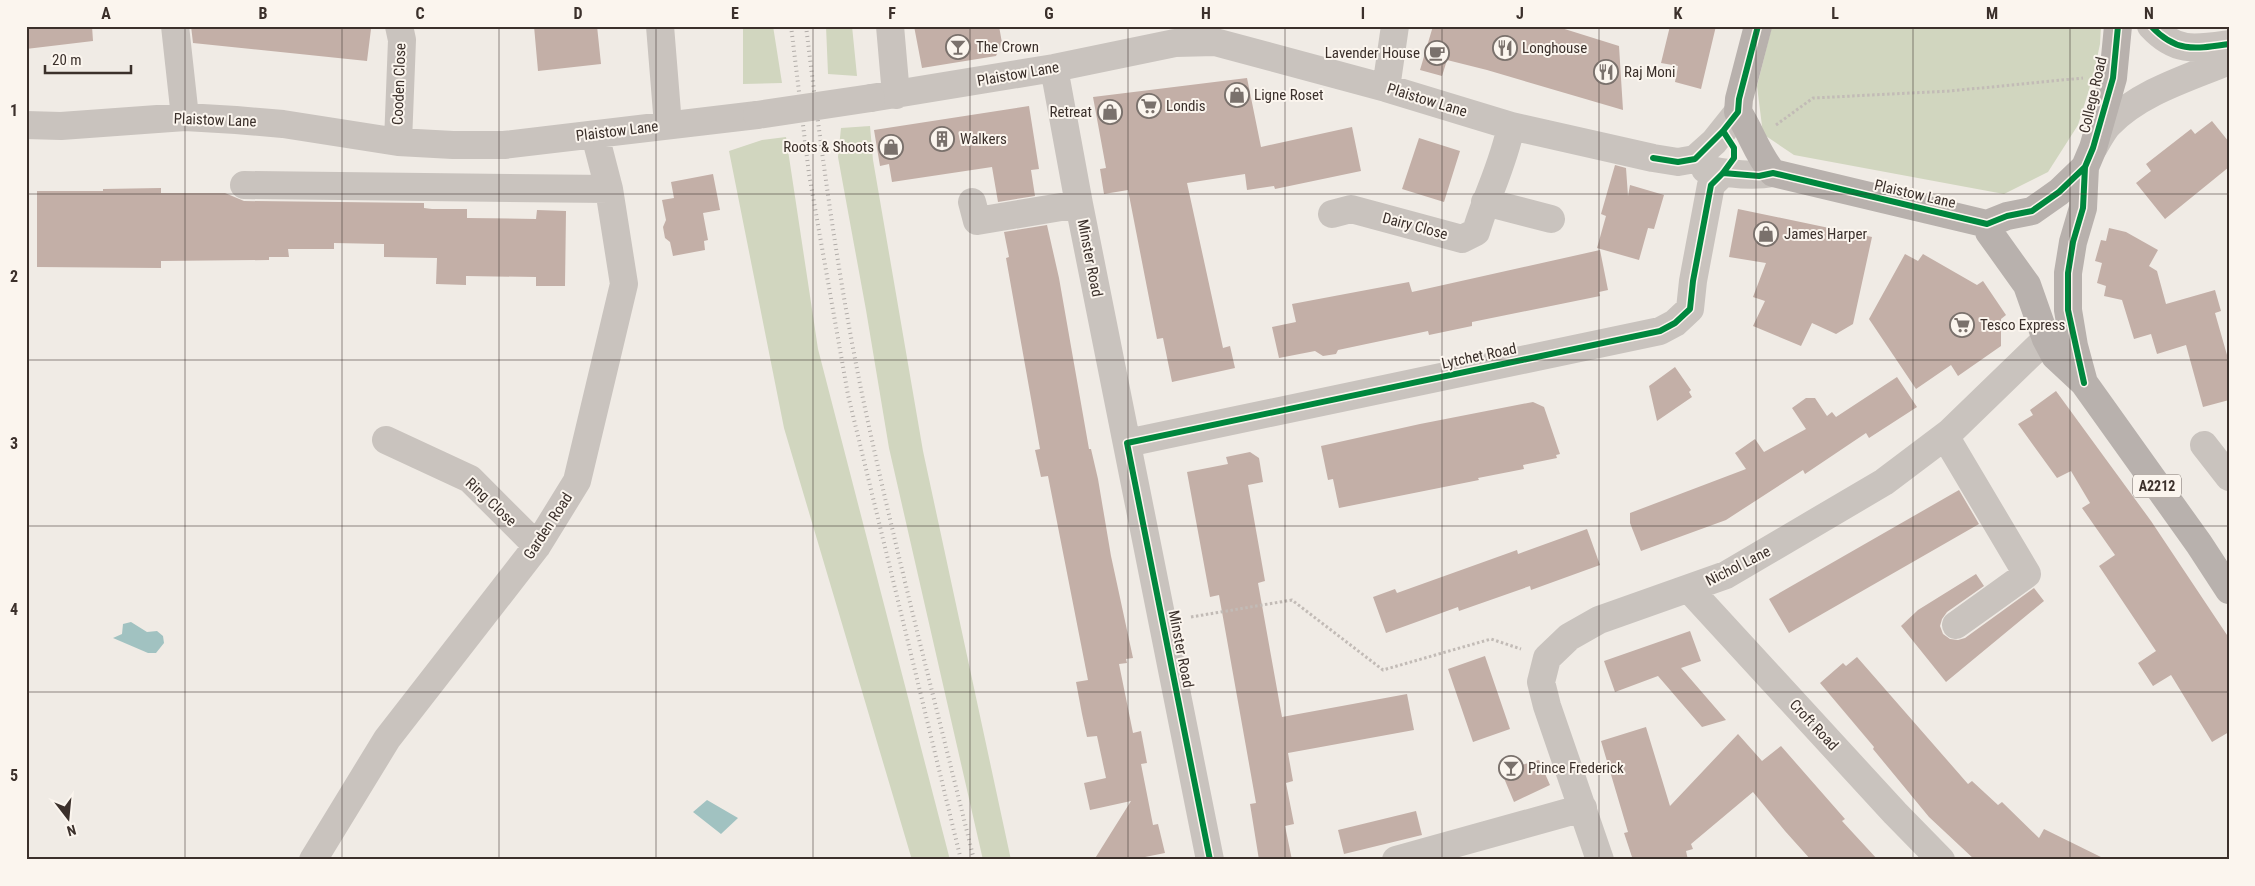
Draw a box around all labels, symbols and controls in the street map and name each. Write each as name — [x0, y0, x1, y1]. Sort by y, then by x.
text: A — [101, 4, 111, 23]
text: B — [259, 4, 268, 23]
text: C — [415, 4, 425, 23]
text: D — [573, 4, 583, 23]
text: E — [731, 4, 739, 23]
text: F — [888, 4, 896, 23]
text: G — [1044, 4, 1054, 23]
text: H — [1201, 4, 1211, 23]
text: I — [1361, 4, 1365, 23]
text: J — [1516, 4, 1524, 23]
text: K — [1674, 4, 1683, 23]
text: L — [1831, 4, 1839, 23]
text: M — [1986, 4, 1998, 23]
text: N — [2144, 4, 2154, 23]
bar icon: The Crown — [945, 34, 971, 60]
restaurant icon: Longhouse — [1492, 35, 1518, 61]
place label: The Crown — [976, 38, 1039, 56]
place label: Longhouse — [1522, 39, 1587, 57]
cafe icon: Lavender House — [1424, 40, 1450, 66]
scale bar — [45, 42, 131, 74]
street label: Cooden Close — [389, 43, 409, 125]
place label: Lavender House — [1325, 44, 1420, 62]
text: 20 m — [52, 51, 82, 69]
street label: College Road — [2075, 55, 2111, 135]
street label: Plaistow Lane — [976, 58, 1060, 90]
restaurant icon: Raj Moni — [1593, 59, 1619, 85]
place label: Raj Moni — [1624, 63, 1676, 81]
street label: Plaistow Lane — [1385, 79, 1469, 121]
shop icon: Ligne Roset — [1224, 82, 1250, 108]
place label: Ligne Roset — [1254, 86, 1324, 104]
supermarket icon: Londis — [1136, 93, 1162, 119]
place label: Londis — [1166, 97, 1206, 115]
shop icon: Retreat — [1097, 99, 1123, 125]
text: 1 — [10, 101, 18, 120]
place label: Retreat — [1049, 103, 1092, 121]
street label: Plaistow Lane — [173, 110, 257, 130]
street label: Plaistow Lane — [575, 117, 659, 145]
building icon: Walkers — [929, 126, 955, 152]
place label: Walkers — [960, 130, 1007, 148]
shop icon: Roots & Shoots — [878, 134, 904, 160]
place label: Roots & Shoots — [783, 138, 874, 156]
street label: Plaistow Lane — [1873, 176, 1957, 212]
street label: Dairy Close — [1380, 209, 1450, 243]
street label: Minster Road — [1074, 218, 1106, 298]
shop icon: James Harper — [1753, 221, 1779, 247]
place label: James Harper — [1784, 225, 1868, 243]
text: 2 — [10, 267, 18, 286]
supermarket icon: Tesco Express — [1949, 312, 1975, 338]
place label: Tesco Express — [1980, 316, 2066, 334]
street label: Lytchet Road — [1440, 339, 1518, 373]
text: 3 — [10, 434, 18, 453]
street label: Ring Close — [462, 474, 520, 530]
road number: A2212 — [2133, 474, 2181, 498]
street label: Garden Road — [520, 489, 576, 563]
street label: Nichol Lane — [1703, 542, 1773, 590]
text: 4 — [10, 600, 18, 619]
street label: Minster Road — [1165, 609, 1197, 689]
street label: Croft Road — [1786, 696, 1842, 754]
bar icon: Prince Frederick — [1498, 755, 1524, 781]
place label: Prince Frederick — [1528, 759, 1624, 777]
text: 5 — [10, 766, 18, 785]
north arrow — [42, 794, 92, 844]
text: N — [65, 822, 78, 839]

